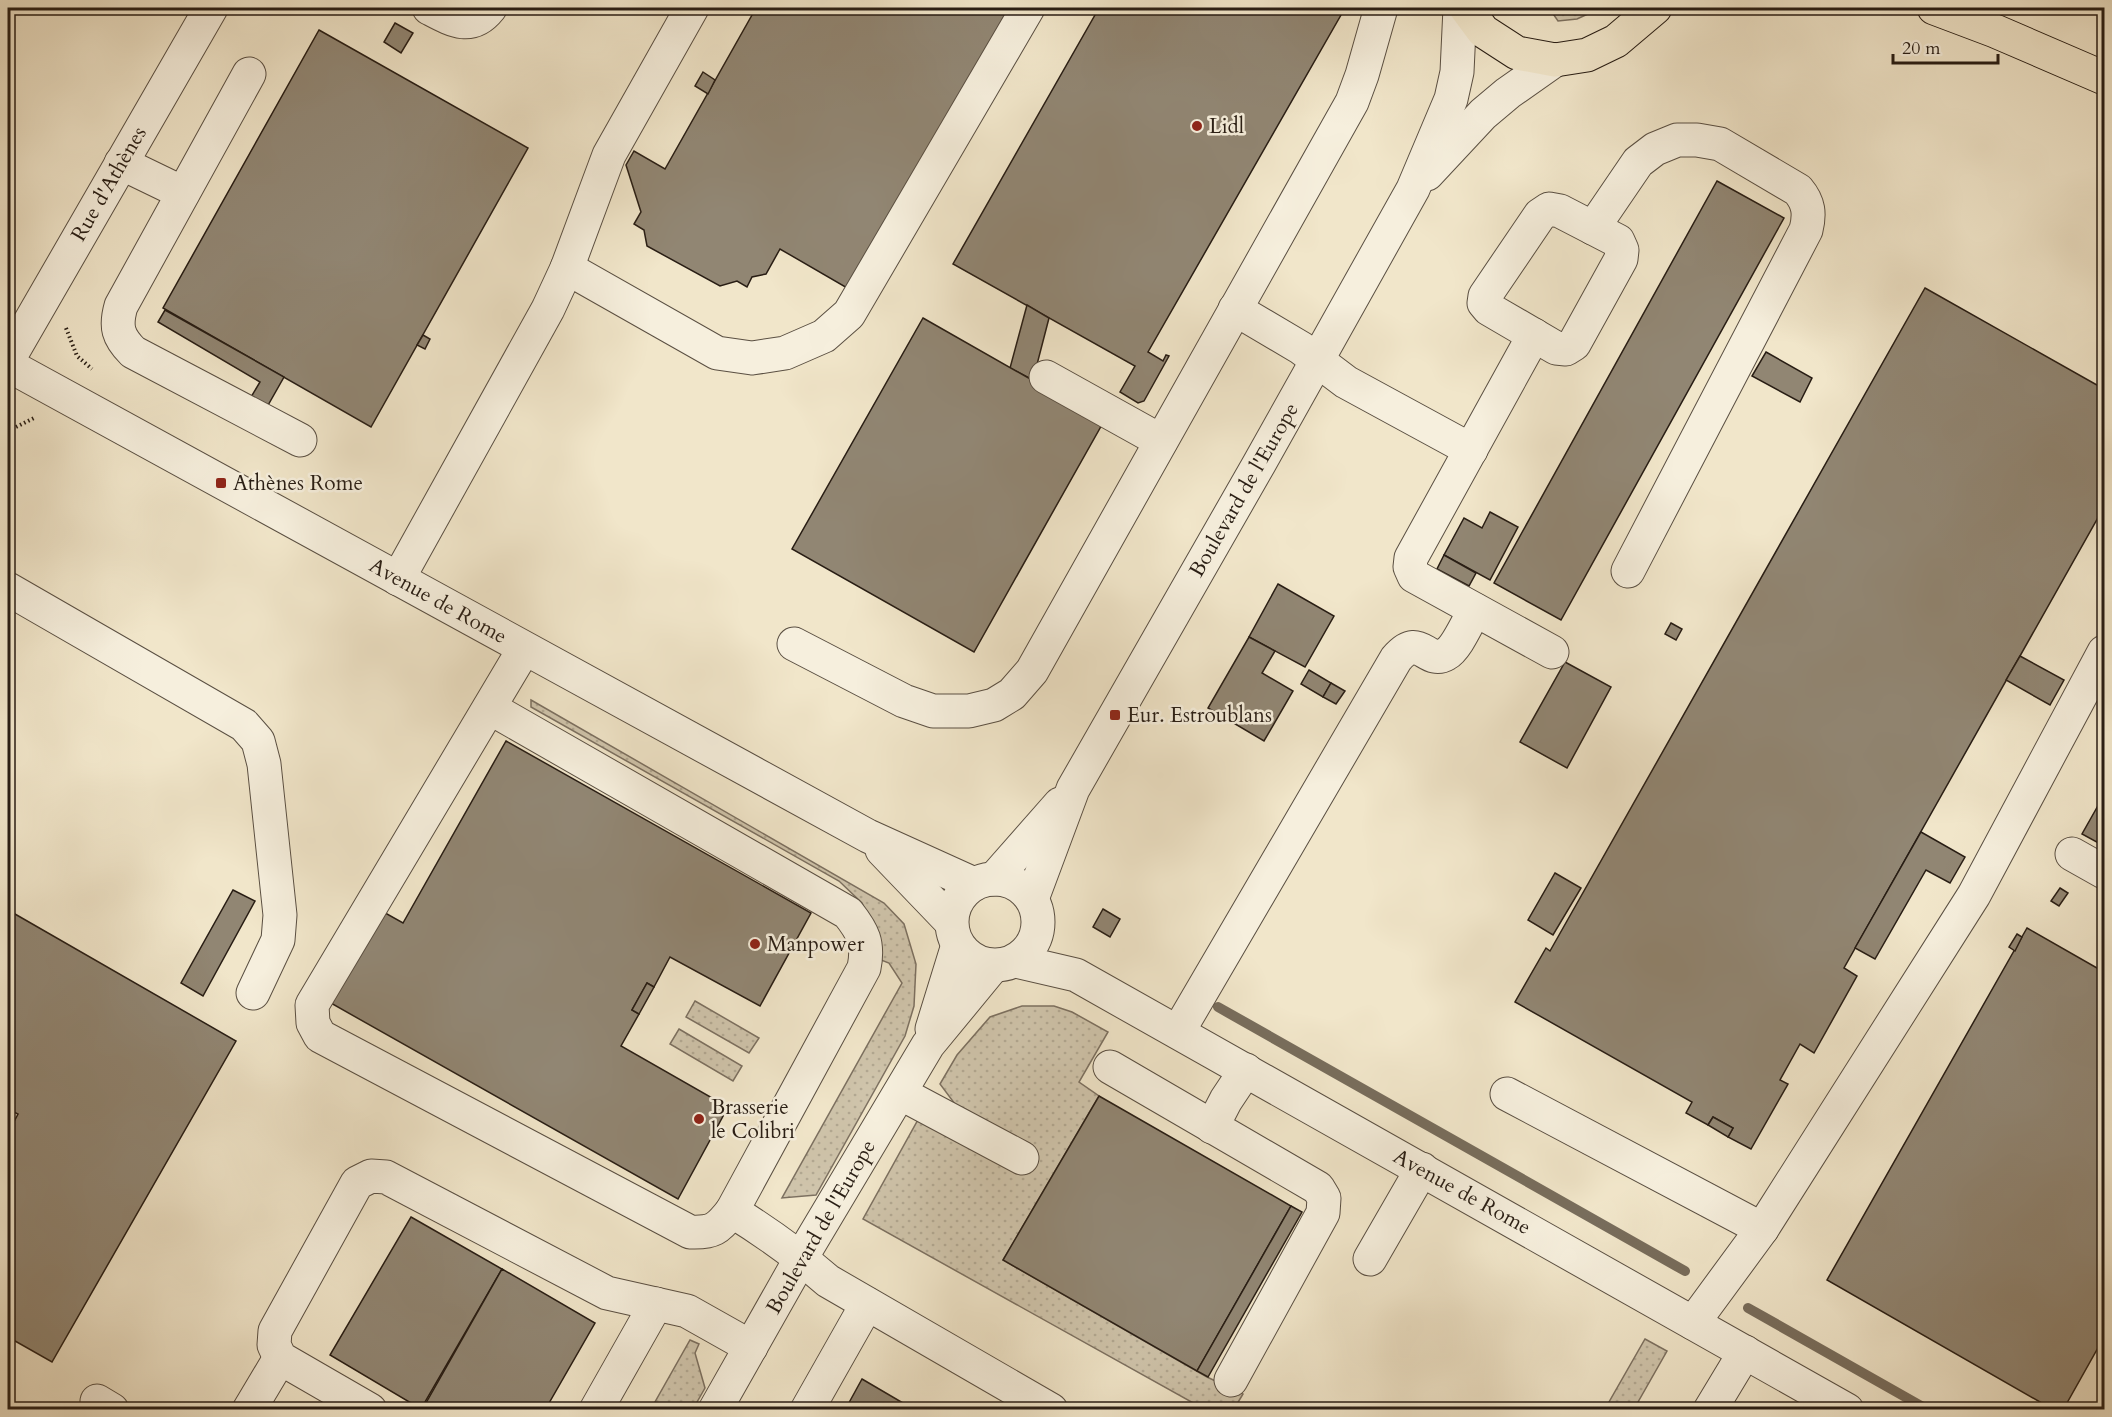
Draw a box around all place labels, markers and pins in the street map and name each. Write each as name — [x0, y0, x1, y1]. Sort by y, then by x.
place label: Lidl — [1209, 112, 1244, 141]
marker: Lidl — [1190, 119, 1204, 133]
place label: Athènes Rome — [233, 469, 363, 498]
marker: Athènes Rome — [214, 476, 228, 490]
place label: Eur. Estroublans — [1127, 701, 1272, 730]
marker: Eur. Estroublans — [1108, 708, 1122, 722]
place label: Manpower — [767, 930, 865, 959]
marker: Manpower — [748, 937, 762, 951]
place label: Brasserie le Colibri — [711, 1093, 795, 1146]
marker: Brasserie le Colibri — [692, 1112, 706, 1126]

